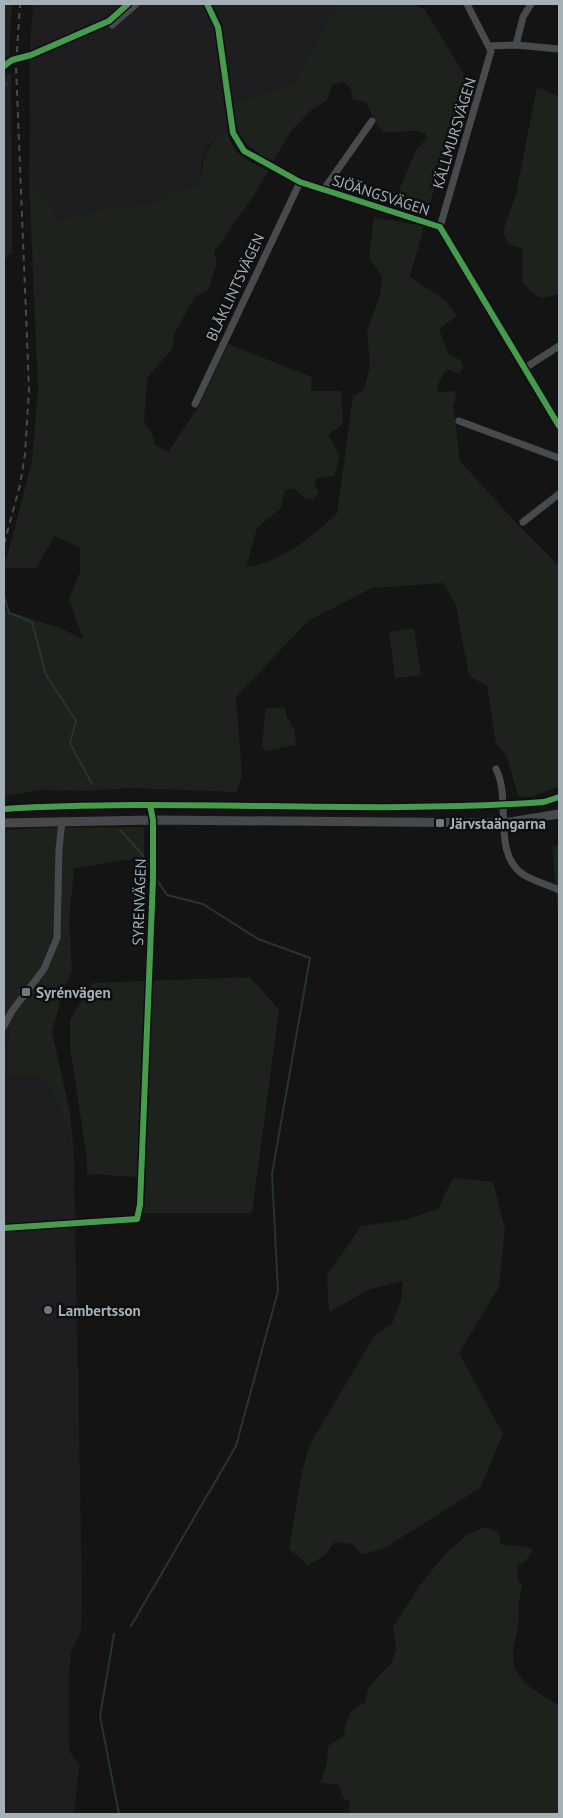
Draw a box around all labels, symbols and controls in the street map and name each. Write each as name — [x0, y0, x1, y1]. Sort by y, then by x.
street label: KÄLLMURSVÄGEN — [428, 75, 480, 191]
street label: SJÖÄNGSVÄGEN — [330, 170, 432, 220]
street label: BLÅKLINTSVÄGEN — [202, 230, 268, 344]
place label: Järvstaängarna — [449, 814, 546, 833]
marker: Järvstaängarna — [434, 817, 446, 829]
street label: SYRENVÄGEN — [128, 858, 150, 946]
place label: Syrénvägen — [36, 983, 111, 1002]
marker: Syrénvägen — [20, 986, 32, 998]
place label: Lambertsson — [58, 1301, 141, 1320]
marker: Lambertsson — [42, 1304, 54, 1316]

